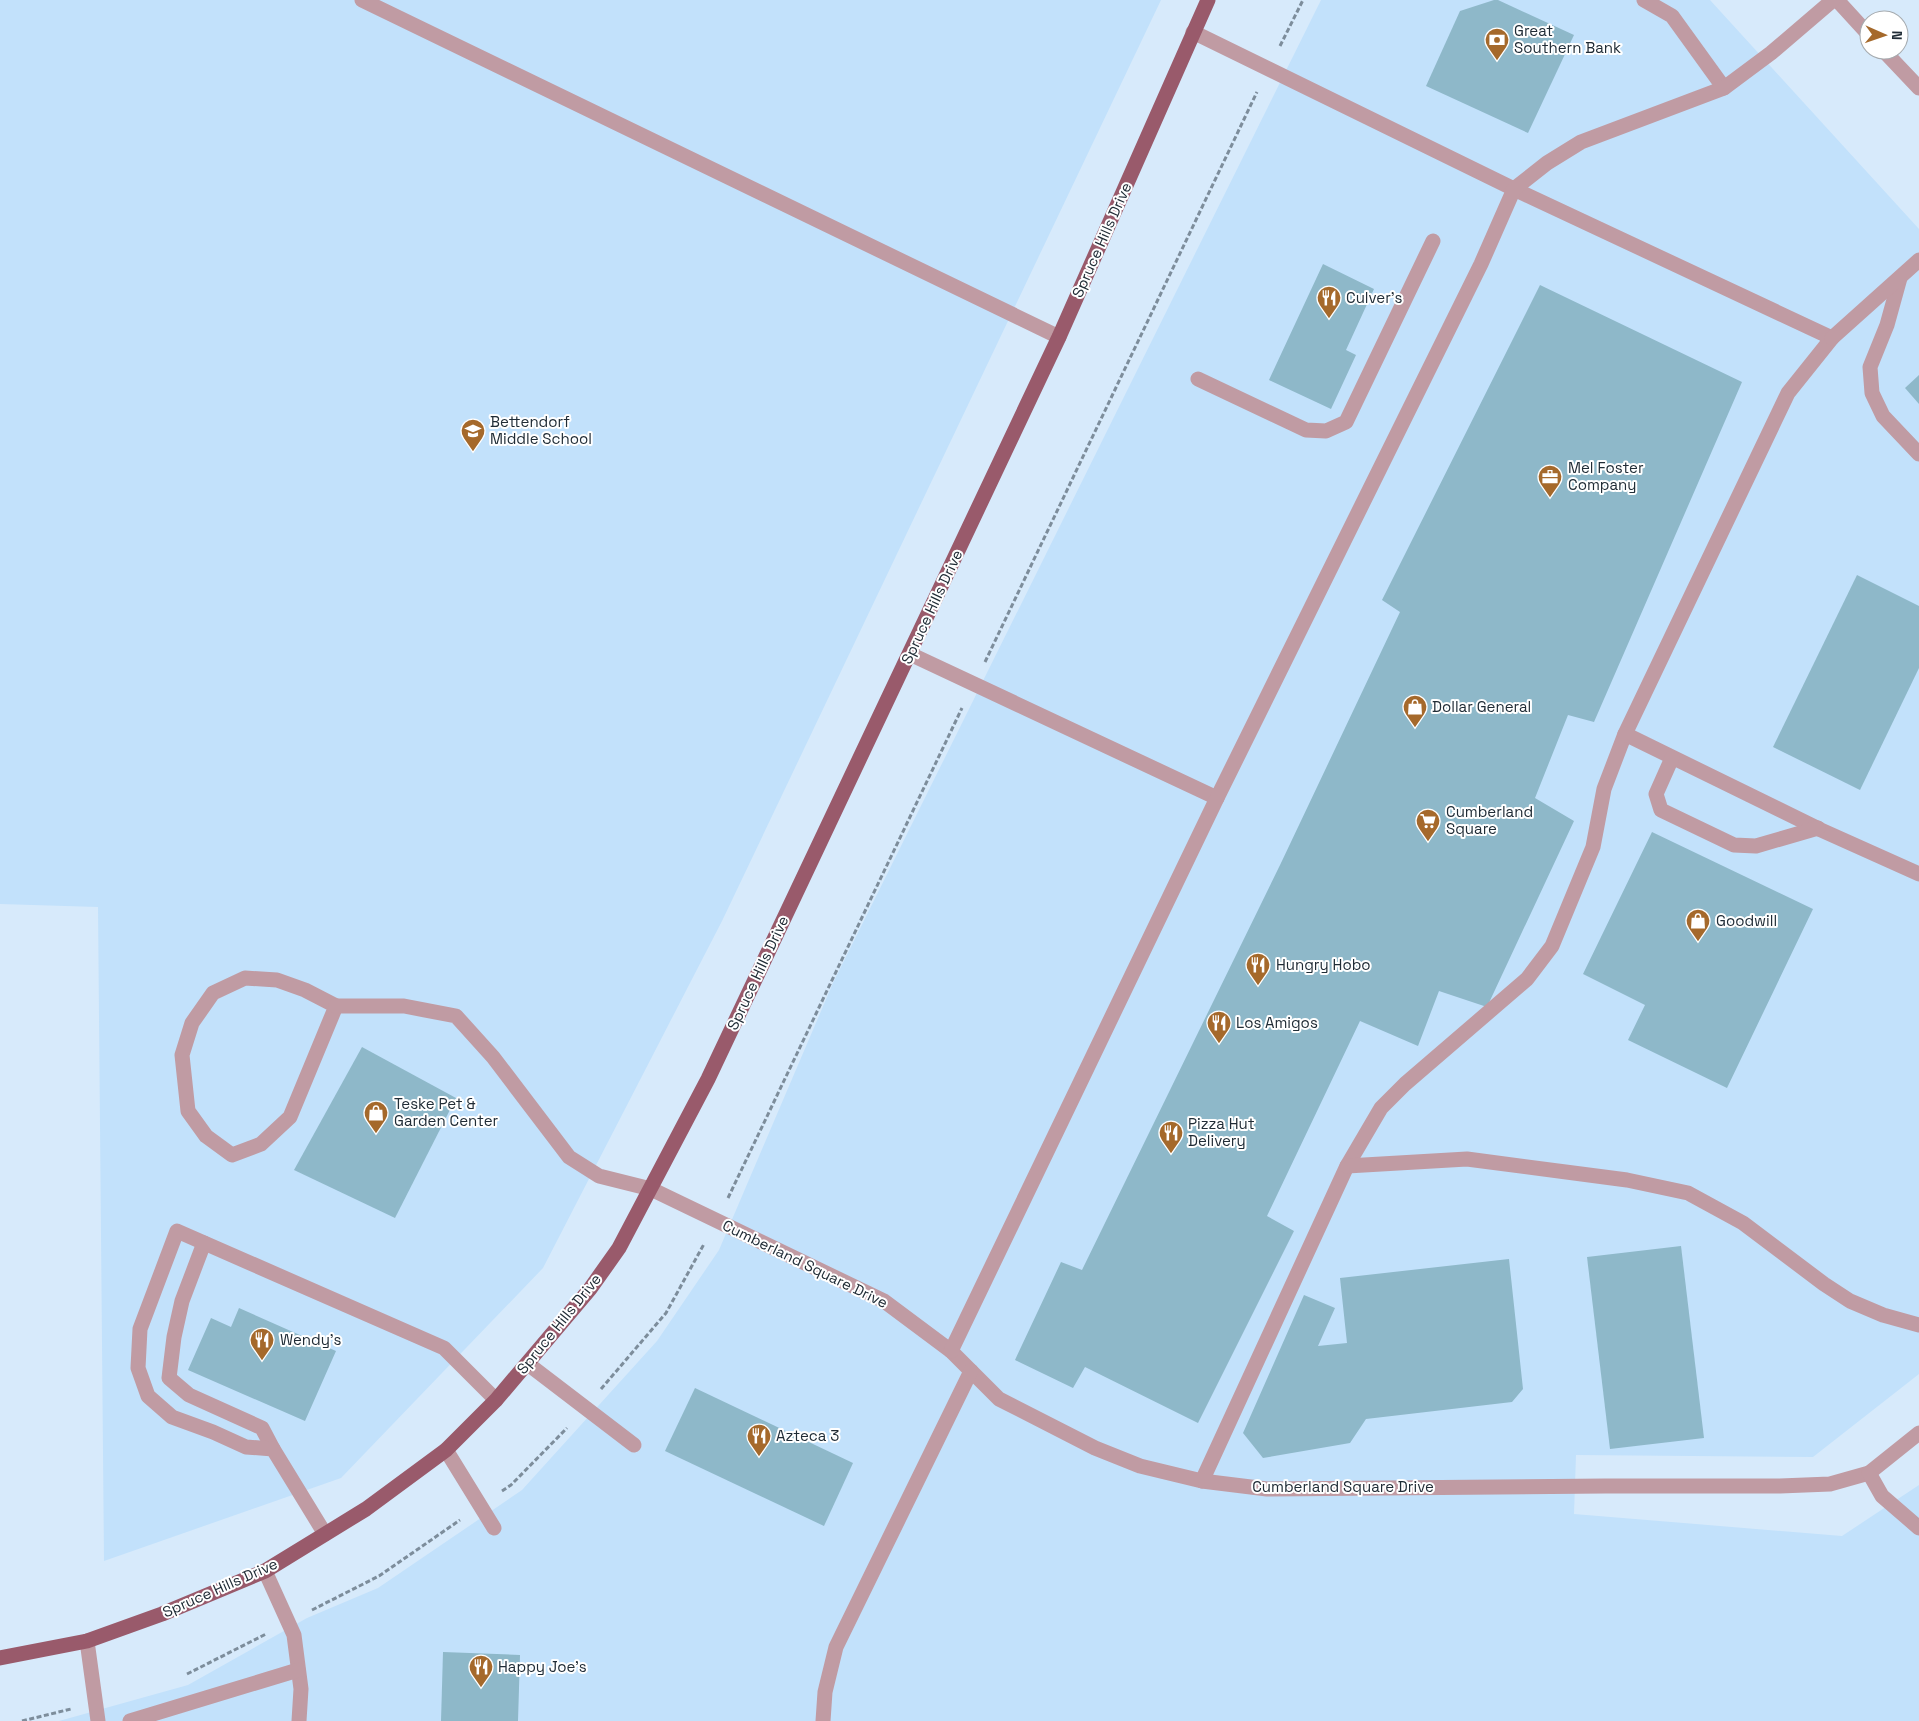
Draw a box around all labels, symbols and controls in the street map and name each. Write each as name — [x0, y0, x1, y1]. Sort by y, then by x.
north arrow — [1859, 10, 1909, 60]
place label: Great Southern Bank — [1514, 21, 1621, 57]
bank icon: Great Southern Bank — [1484, 27, 1510, 61]
text: N — [1888, 30, 1906, 40]
street label: Spruce Hills Drive — [1068, 179, 1135, 300]
restaurant icon: Culver's — [1316, 285, 1342, 319]
place label: Culver's — [1346, 288, 1403, 307]
place label: Bettendorf Middle School — [490, 412, 592, 448]
school or university icon: Bettendorf Middle School — [460, 418, 486, 452]
place label: Mel Foster Company — [1568, 458, 1644, 494]
office icon: Mel Foster Company — [1537, 464, 1563, 498]
street label: Spruce Hills Drive — [897, 547, 966, 667]
shop icon: Dollar General — [1402, 694, 1428, 728]
place label: Dollar General — [1432, 697, 1531, 716]
place label: Cumberland Square — [1446, 802, 1533, 838]
supermarket icon: Cumberland Square — [1415, 808, 1441, 842]
shop icon: Goodwill — [1685, 908, 1711, 942]
place label: Goodwill — [1716, 911, 1777, 930]
street label: Spruce Hills Drive — [723, 913, 792, 1033]
restaurant icon: Hungry Hobo — [1245, 952, 1271, 986]
place label: Hungry Hobo — [1276, 955, 1371, 974]
restaurant icon: Los Amigos — [1206, 1010, 1232, 1044]
place label: Los Amigos — [1236, 1013, 1318, 1032]
place label: Teske Pet & Garden Center — [394, 1094, 499, 1130]
shop icon: Teske Pet & Garden Center — [363, 1100, 389, 1134]
place label: Pizza Hut Delivery — [1188, 1114, 1255, 1150]
restaurant icon: Pizza Hut Delivery — [1158, 1120, 1184, 1154]
street label: Cumberland Square Drive — [719, 1215, 891, 1312]
street label: Spruce Hills Drive — [512, 1269, 605, 1378]
restaurant icon: Wendy's — [249, 1327, 275, 1361]
place label: Wendy's — [280, 1330, 342, 1349]
restaurant icon: Azteca 3 — [746, 1423, 772, 1457]
place label: Azteca 3 — [776, 1426, 839, 1445]
street label: Cumberland Square Drive — [1252, 1477, 1434, 1496]
street label: Spruce Hills Drive — [159, 1554, 280, 1621]
restaurant icon: Happy Joe's — [468, 1654, 494, 1688]
place label: Happy Joe's — [498, 1657, 587, 1676]

